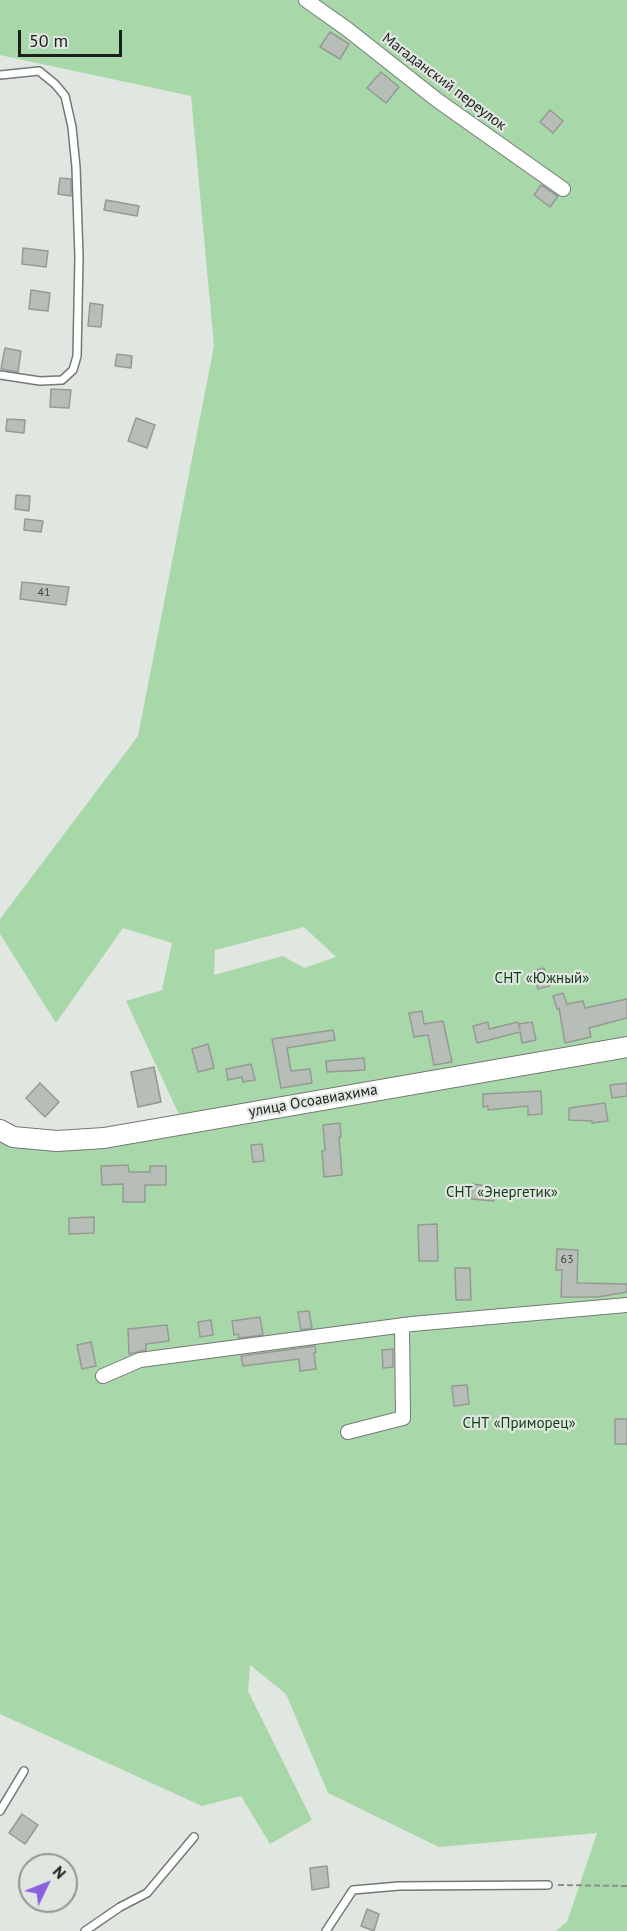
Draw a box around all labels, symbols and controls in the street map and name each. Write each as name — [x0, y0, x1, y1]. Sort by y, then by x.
scale bar — [21, 18, 124, 56]
text: 50 m — [29, 29, 68, 52]
street label: Магаданский переулок — [378, 29, 510, 135]
house number: 41 — [37, 586, 51, 600]
park label: СНТ «Южный» — [495, 970, 589, 988]
street label: улица Осоавиахима — [247, 1081, 379, 1121]
park label: СНТ «Энергетик» — [446, 1184, 558, 1202]
house number: 63 — [560, 1253, 574, 1267]
park label: СНТ «Приморец» — [462, 1415, 576, 1433]
north arrow — [18, 1853, 78, 1913]
text: N — [49, 1861, 71, 1883]

